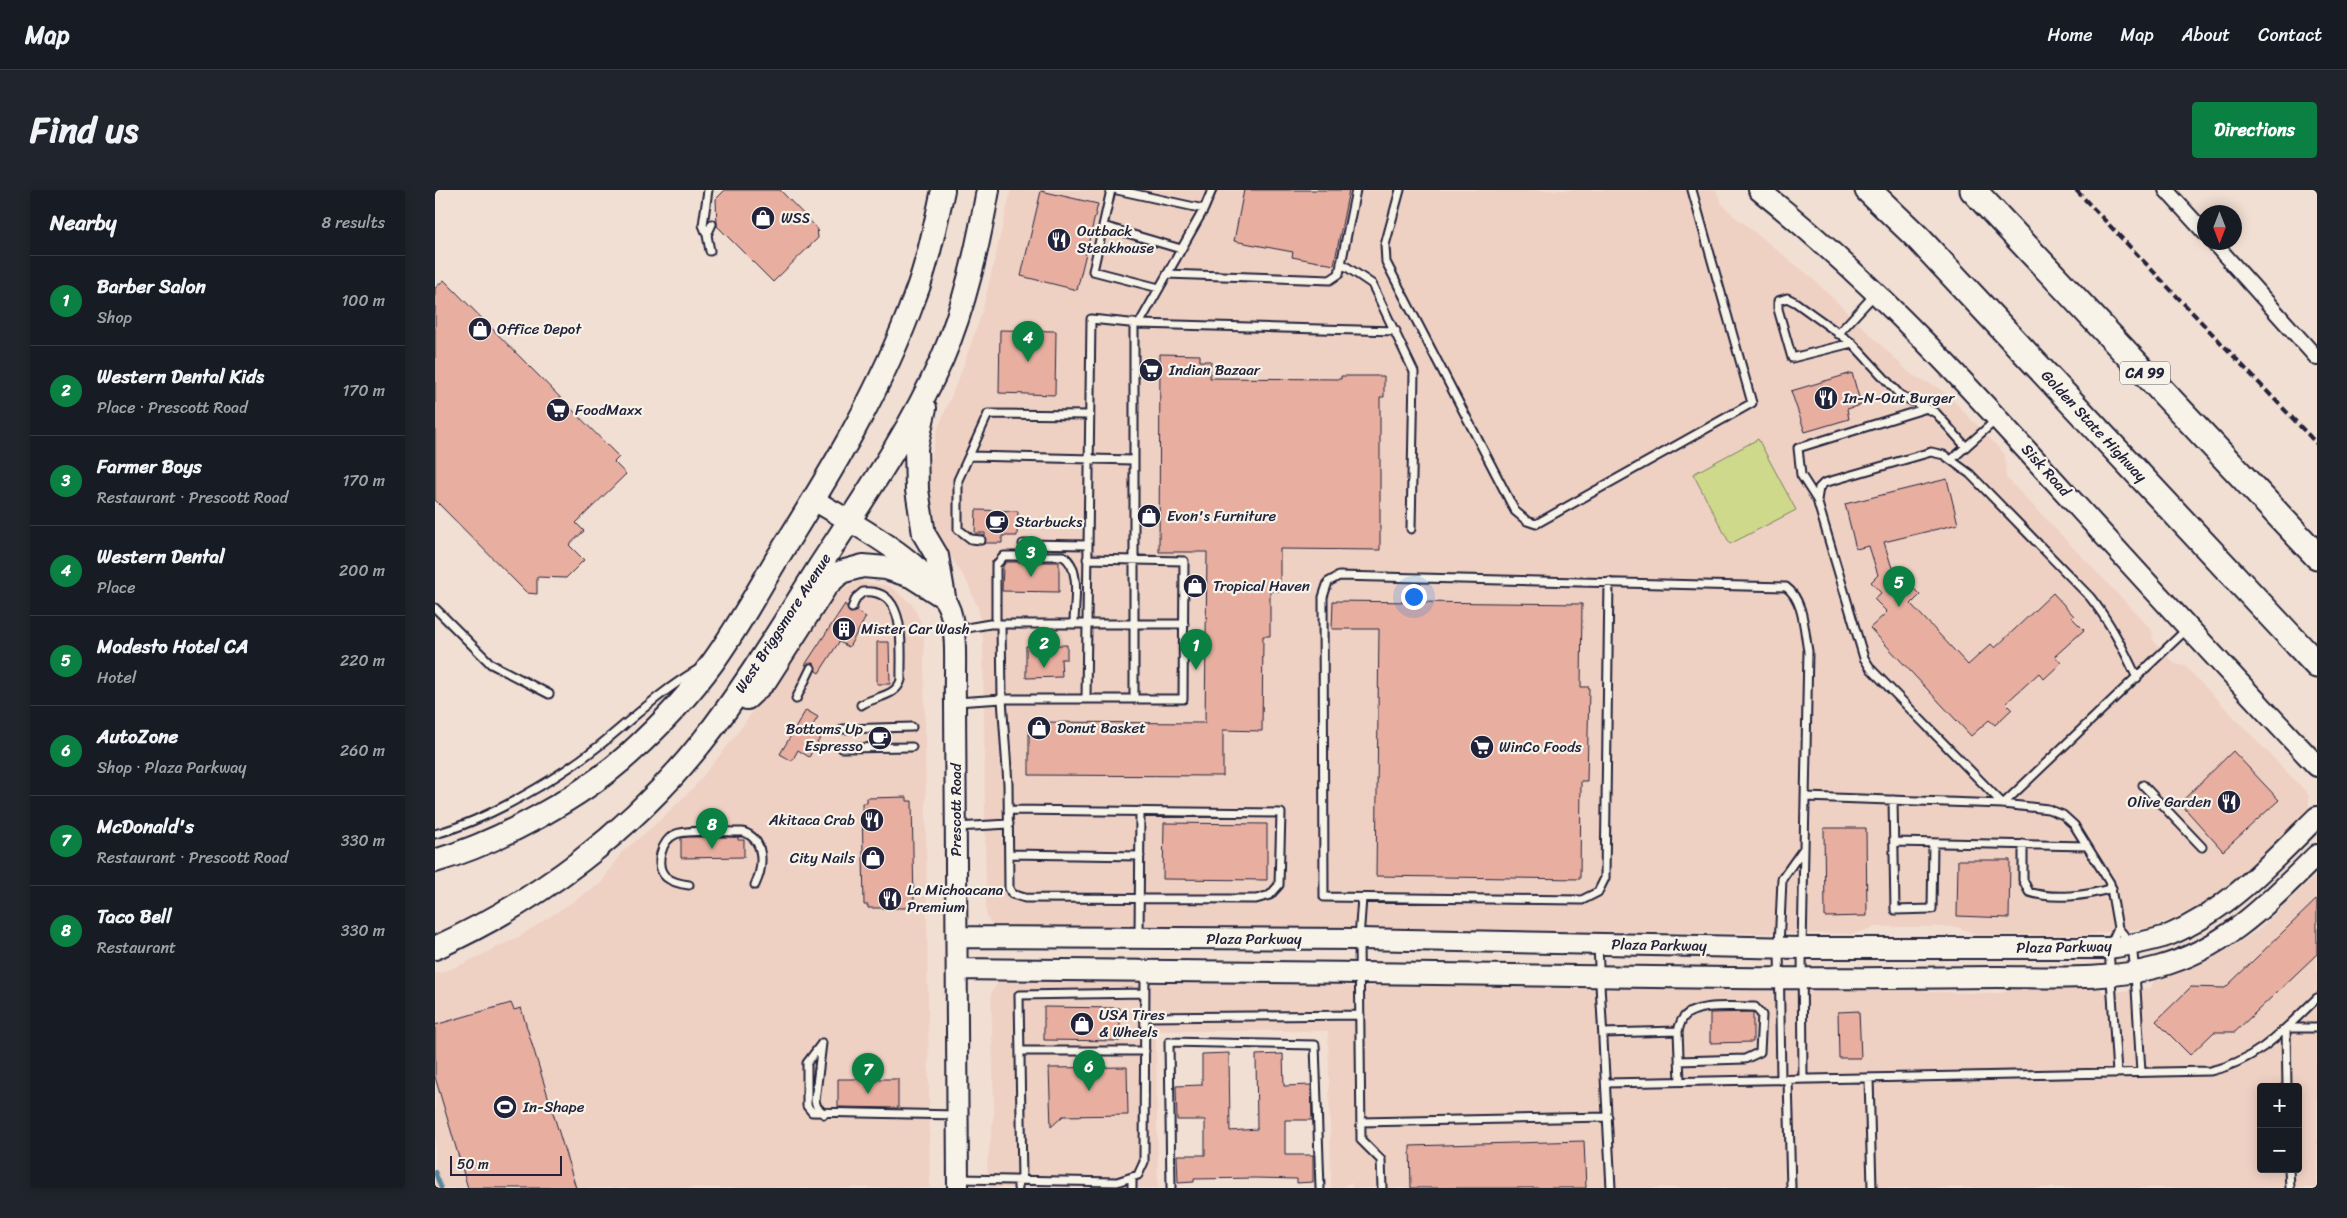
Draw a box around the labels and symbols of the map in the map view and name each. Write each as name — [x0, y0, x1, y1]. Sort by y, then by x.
shop icon: WSS — [750, 205, 776, 231]
place label: WSS — [781, 205, 810, 231]
north arrow — [2197, 205, 2242, 250]
place label: Outback Steakhouse — [1077, 218, 1154, 261]
restaurant icon: Outback Steakhouse — [1046, 227, 1072, 253]
shop icon: Office Depot — [467, 316, 493, 342]
place label: Office Depot — [497, 316, 582, 342]
pin: 4 — [1012, 321, 1044, 362]
supermarket icon: Indian Bazaar — [1138, 357, 1164, 383]
place label: Indian Bazaar — [1168, 357, 1261, 383]
road number: CA 99 — [2120, 362, 2170, 384]
street label: Golden State Highway — [2035, 364, 2154, 489]
restaurant icon: In-N-Out Burger — [1813, 385, 1839, 411]
place label: In-N-Out Burger — [1842, 385, 1955, 411]
supermarket icon: FoodMaxx — [545, 397, 571, 423]
place label: FoodMaxx — [575, 397, 642, 423]
street label: Sisk Road — [2015, 437, 2078, 503]
shop icon: Evon's Furniture — [1136, 503, 1162, 529]
place label: Evon's Furniture — [1167, 503, 1277, 529]
cafe icon: Starbucks — [984, 509, 1010, 535]
place label: Starbucks — [1015, 509, 1083, 535]
pin: 3 — [1015, 536, 1047, 577]
street label: West Briggsmore Avenue — [728, 547, 838, 698]
pin: 5 — [1883, 566, 1915, 607]
shop icon: Tropical Haven — [1182, 573, 1208, 599]
place label: Tropical Haven — [1213, 573, 1310, 599]
your location — [1401, 584, 1427, 610]
building icon: Mister Car Wash — [831, 616, 857, 642]
place label: Mister Car Wash — [861, 616, 970, 642]
pin: 2 — [1028, 627, 1060, 668]
pin: 1 — [1180, 629, 1212, 670]
shop icon: Donut Basket — [1026, 715, 1052, 741]
place label: Donut Basket — [1057, 715, 1146, 741]
place label: Bottoms Up Espresso — [786, 716, 863, 759]
cafe icon: Bottoms Up Espresso — [867, 725, 893, 751]
supermarket icon: WinCo Foods — [1469, 734, 1495, 760]
place label: WinCo Foods — [1499, 734, 1582, 760]
street label: Prescott Road — [943, 762, 969, 857]
place label: Olive Garden — [2128, 789, 2211, 815]
restaurant icon: Olive Garden — [2216, 789, 2242, 815]
place label: Akitaca Crab — [768, 807, 855, 833]
restaurant icon: Akitaca Crab — [859, 807, 885, 833]
pin: 8 — [696, 808, 728, 849]
place label: City Nails — [790, 845, 855, 871]
shop icon: City Nails — [860, 845, 886, 871]
place label: La Michoacana Premium — [907, 877, 1004, 920]
restaurant icon: La Michoacana Premium — [877, 886, 903, 912]
street label: Plaza Parkway — [1206, 926, 1302, 952]
street label: Plaza Parkway — [1611, 931, 1707, 959]
street label: Plaza Parkway — [2016, 933, 2112, 961]
place label: USA Tires & Wheels — [1099, 1002, 1165, 1045]
shop icon: USA Tires & Wheels — [1069, 1011, 1095, 1037]
pin: 6 — [1073, 1050, 1105, 1091]
pin: 7 — [852, 1053, 884, 1094]
sports icon: In-Shape — [492, 1094, 518, 1120]
place label: In-Shape — [522, 1094, 585, 1120]
scale bar — [450, 1153, 563, 1176]

